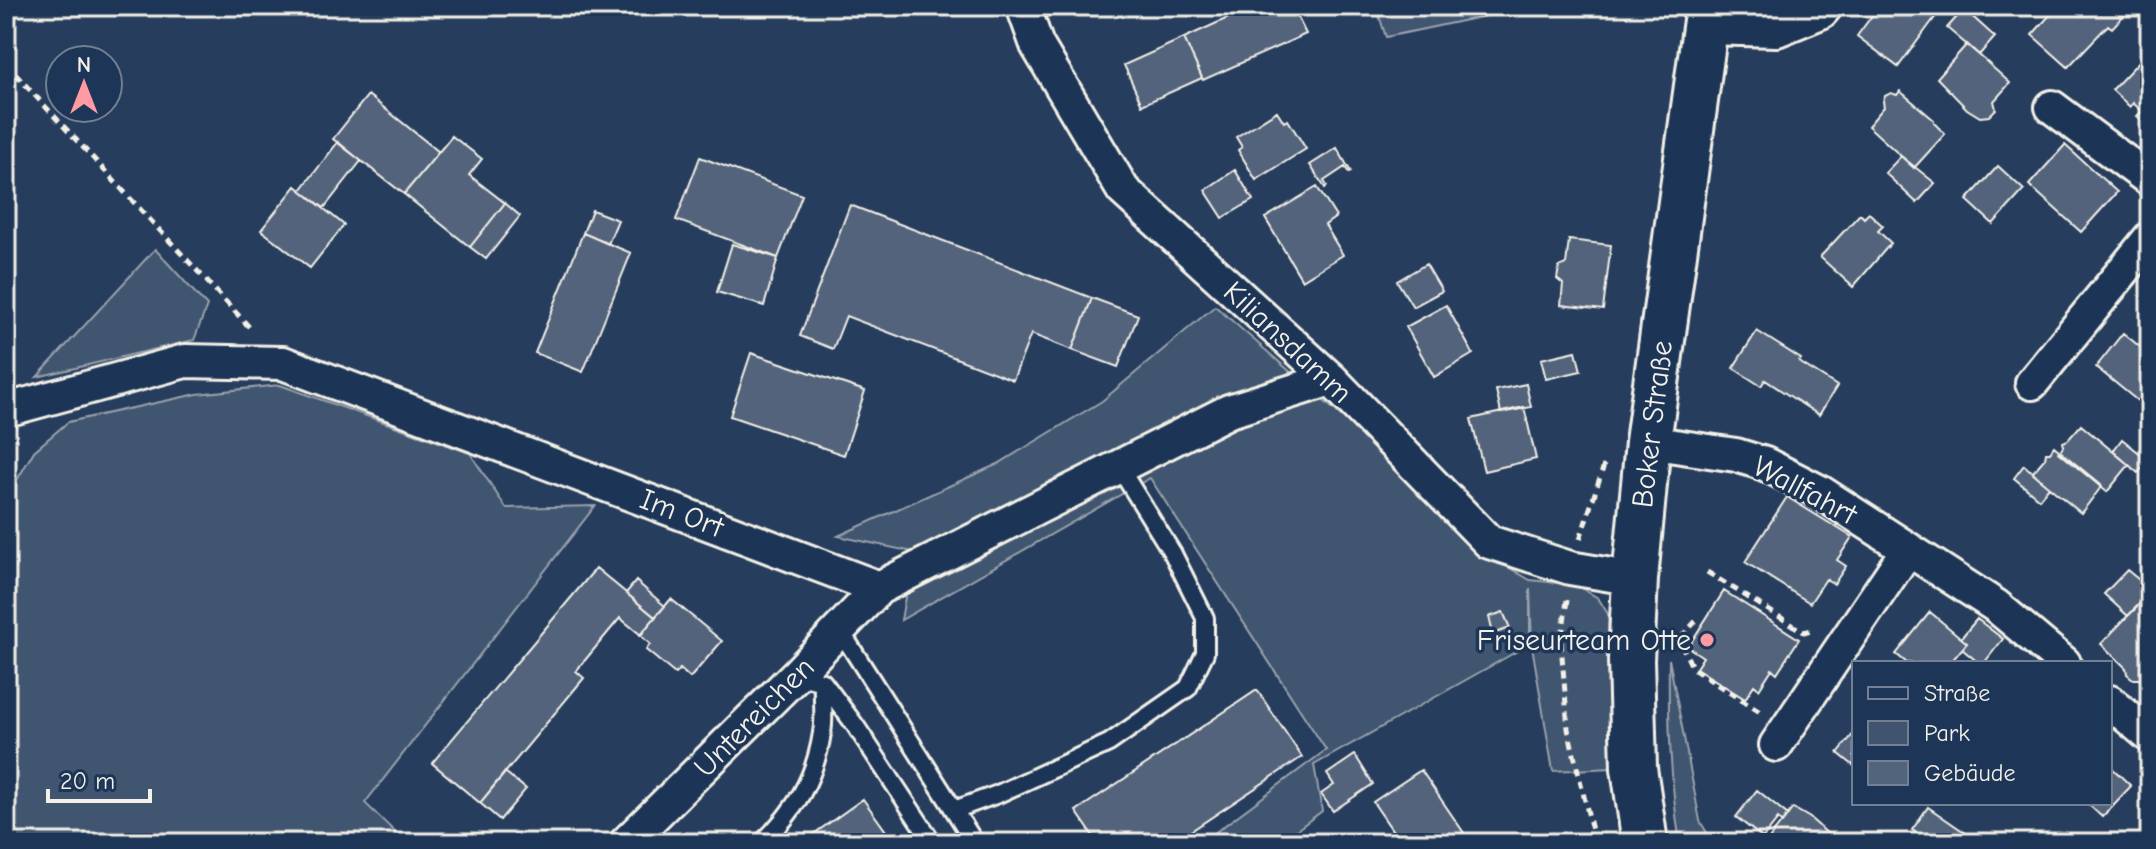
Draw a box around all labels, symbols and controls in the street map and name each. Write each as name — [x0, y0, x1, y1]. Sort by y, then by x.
north arrow — [44, 44, 124, 124]
text: N — [77, 52, 91, 78]
street label: Kiliansdamm — [1216, 274, 1359, 411]
street label: Boker Straße — [1625, 339, 1680, 510]
street label: Wallfahrt — [1747, 449, 1864, 533]
street label: Im Ort — [635, 482, 730, 546]
place label: Friseurteam Otte — [1477, 623, 1691, 658]
marker: Friseurteam Otte — [1698, 631, 1716, 649]
street label: Untereichen — [687, 650, 822, 785]
legend — [1852, 661, 2112, 805]
text: Straße — [1924, 679, 1990, 707]
text: Park — [1924, 719, 1970, 747]
scale bar — [48, 753, 150, 803]
text: Gebäude — [1924, 759, 2015, 787]
text: 20 m — [60, 767, 115, 795]

